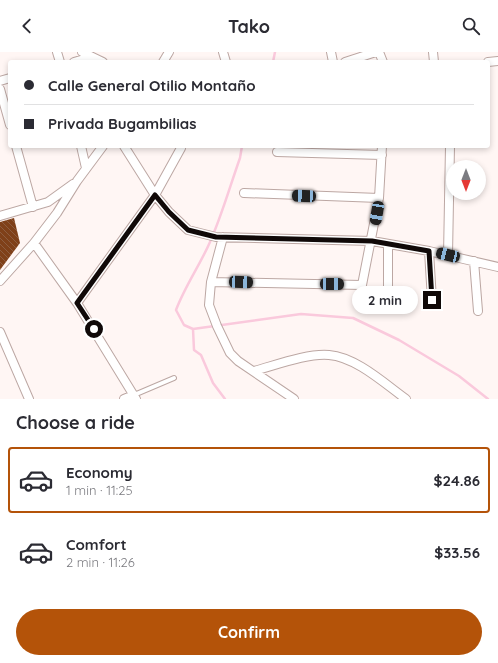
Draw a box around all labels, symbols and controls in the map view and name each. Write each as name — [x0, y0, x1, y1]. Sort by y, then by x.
icon: back — [16, 15, 38, 37]
text: Tako — [228, 15, 270, 38]
icon: search — [460, 15, 482, 37]
text: Calle General Otilio Montaño — [48, 76, 256, 95]
text: Privada Bugambilias — [48, 114, 196, 133]
north arrow — [446, 160, 486, 200]
map controls — [446, 160, 486, 200]
car — [292, 190, 316, 202]
car — [369, 200, 385, 226]
car — [435, 246, 461, 264]
car — [229, 276, 253, 288]
car — [320, 278, 344, 290]
callout: 2 min — [352, 286, 418, 314]
route end — [423, 291, 441, 309]
text: 2 min — [368, 292, 402, 308]
route start — [85, 320, 103, 338]
text: Choose a ride — [16, 411, 135, 434]
icon: car — [18, 462, 54, 498]
text: Economy — [66, 463, 133, 482]
text: $24.86 — [433, 471, 480, 490]
text: 1 min · 11:25 — [66, 482, 132, 498]
icon: car — [18, 534, 54, 570]
text: Comfort — [66, 535, 127, 554]
text: $33.56 — [434, 543, 480, 562]
text: 2 min · 11:26 — [66, 554, 135, 570]
button: Confirm — [16, 609, 482, 655]

